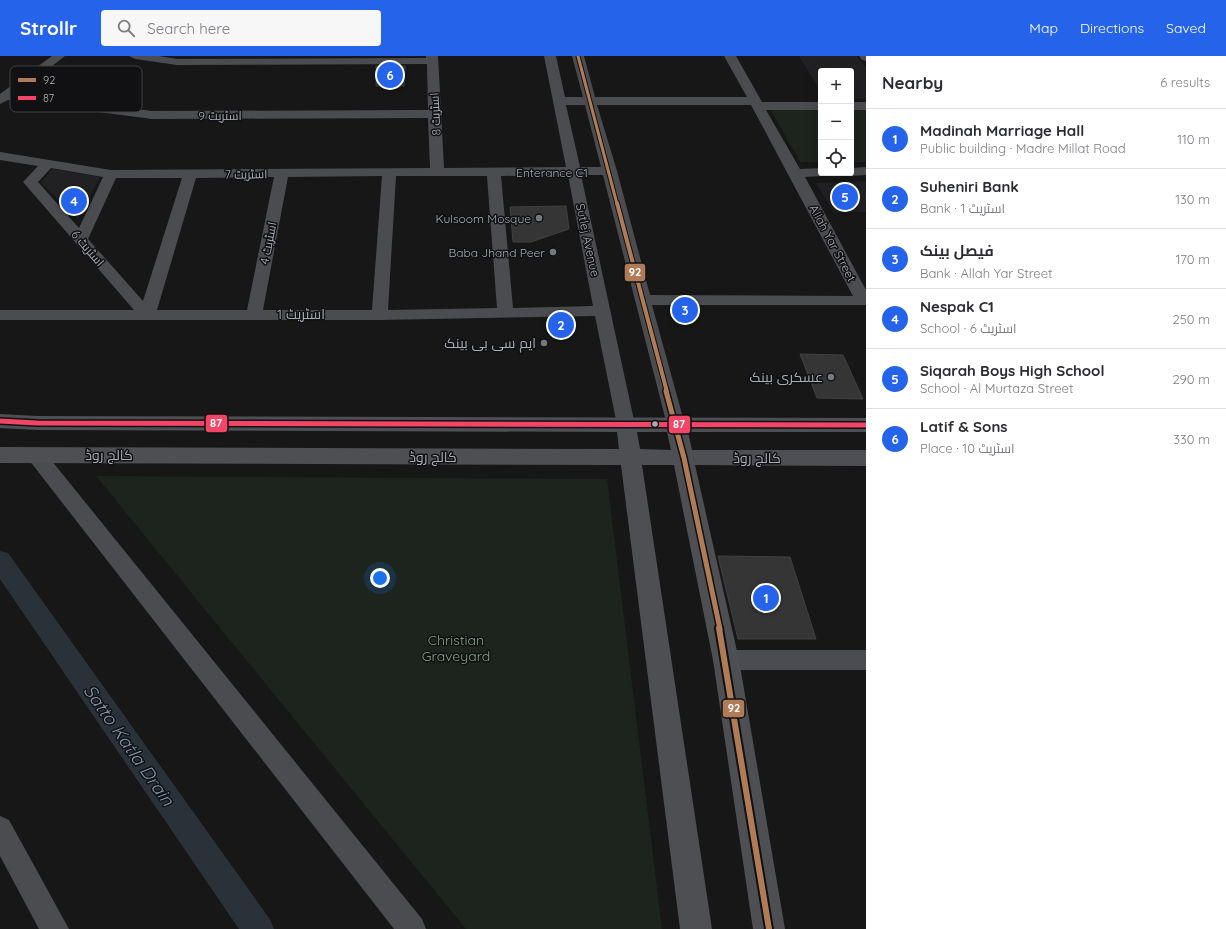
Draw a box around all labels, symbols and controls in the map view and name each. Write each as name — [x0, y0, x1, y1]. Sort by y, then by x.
search box — [101, 10, 381, 46]
text: Strollr — [20, 16, 77, 40]
icon: search — [115, 17, 137, 39]
text: Search here — [147, 19, 230, 38]
text: Map — [1029, 19, 1058, 37]
text: Directions — [1080, 19, 1144, 37]
text: Saved — [1166, 19, 1206, 37]
pin: 6 — [377, 60, 403, 90]
legend — [10, 66, 142, 112]
map controls — [818, 68, 854, 176]
button: + — [818, 68, 854, 104]
text: Nearby — [882, 72, 943, 93]
text: 92 — [43, 73, 55, 87]
text: 6 results — [1160, 74, 1210, 90]
text: 87 — [43, 91, 55, 105]
street label: اسٹریٹ 8 — [426, 92, 444, 136]
button: − — [818, 104, 854, 140]
street label: اسٹریٹ 9 — [198, 108, 242, 123]
text: Madinah Marriage Hall — [920, 121, 1084, 140]
text: 1 — [892, 131, 898, 147]
text: 110 m — [1177, 131, 1210, 147]
button: locate — [818, 140, 854, 176]
text: Public building · Madre Millat Road — [920, 140, 1126, 156]
street label: Enterance C1 — [516, 165, 588, 180]
street label: اسٹریٹ 7 — [225, 166, 267, 182]
text: Suheniri Bank — [920, 177, 1019, 196]
pin: 5 — [832, 182, 858, 212]
pin: 4 — [61, 186, 87, 216]
text: 2 — [891, 191, 899, 207]
text: 130 m — [1175, 191, 1210, 207]
text: Bank · اسٹریٹ 1 — [920, 200, 1005, 216]
street label: Sutlej Avenue — [573, 202, 603, 278]
street label: Allah Yar Street — [806, 202, 860, 284]
place label: Kulsoom Mosque — [435, 211, 531, 226]
marker: Kulsoom Mosque — [534, 213, 544, 223]
street label: اسٹریٹ 4 — [257, 221, 279, 265]
street label: اسٹریٹ 6 — [68, 227, 108, 269]
text: فیصل بینک — [920, 241, 994, 260]
place label: Baba Jhand Peer — [448, 245, 545, 260]
marker: Baba Jhand Peer — [548, 247, 558, 257]
text: 3 — [892, 251, 898, 267]
text: 170 m — [1175, 251, 1210, 267]
line badge: 92 — [624, 263, 646, 282]
text: 92 — [629, 265, 641, 279]
text: Bank · Allah Yar Street — [920, 265, 1052, 281]
pin: 3 — [672, 295, 698, 325]
text: Nespak C1 — [920, 297, 994, 316]
street label: اسٹریٹ 1 — [277, 305, 325, 323]
pin: 2 — [548, 310, 574, 340]
text: 4 — [891, 311, 899, 327]
text: 250 m — [1173, 311, 1210, 327]
text: School · اسٹریٹ 6 — [920, 320, 1016, 336]
place label: ایم سی بی بینک — [444, 334, 536, 353]
marker: ایم سی بی بینک — [539, 338, 549, 348]
text: Siqarah Boys High School — [920, 361, 1105, 380]
place label: عسکری بینک — [749, 368, 823, 386]
text: 5 — [891, 371, 899, 387]
text: 290 m — [1172, 371, 1210, 387]
marker: عسکری بینک — [826, 372, 836, 382]
text: School · Al Murtaza Street — [920, 380, 1073, 396]
line badge: 87 — [205, 414, 228, 433]
line badge: 87 — [668, 415, 691, 434]
text: 87 — [210, 416, 222, 430]
text: 87 — [673, 417, 685, 431]
text: Latif & Sons — [920, 417, 1008, 436]
unlabelled marker — [650, 419, 660, 429]
text: 6 — [891, 431, 899, 447]
text: 330 m — [1173, 431, 1210, 447]
text: Place · اسٹریٹ 10 — [920, 440, 1015, 456]
street label: کالج روڈ — [85, 446, 133, 464]
street label: کالج روڈ — [409, 448, 457, 466]
street label: کالج روڈ — [733, 449, 781, 467]
your location — [370, 568, 390, 588]
pin: 1 — [753, 583, 779, 613]
park label: Christian Graveyard — [422, 631, 490, 665]
water label: Satto Katla Drain — [79, 680, 180, 811]
line badge: 92 — [722, 699, 745, 718]
text: 92 — [728, 701, 740, 715]

